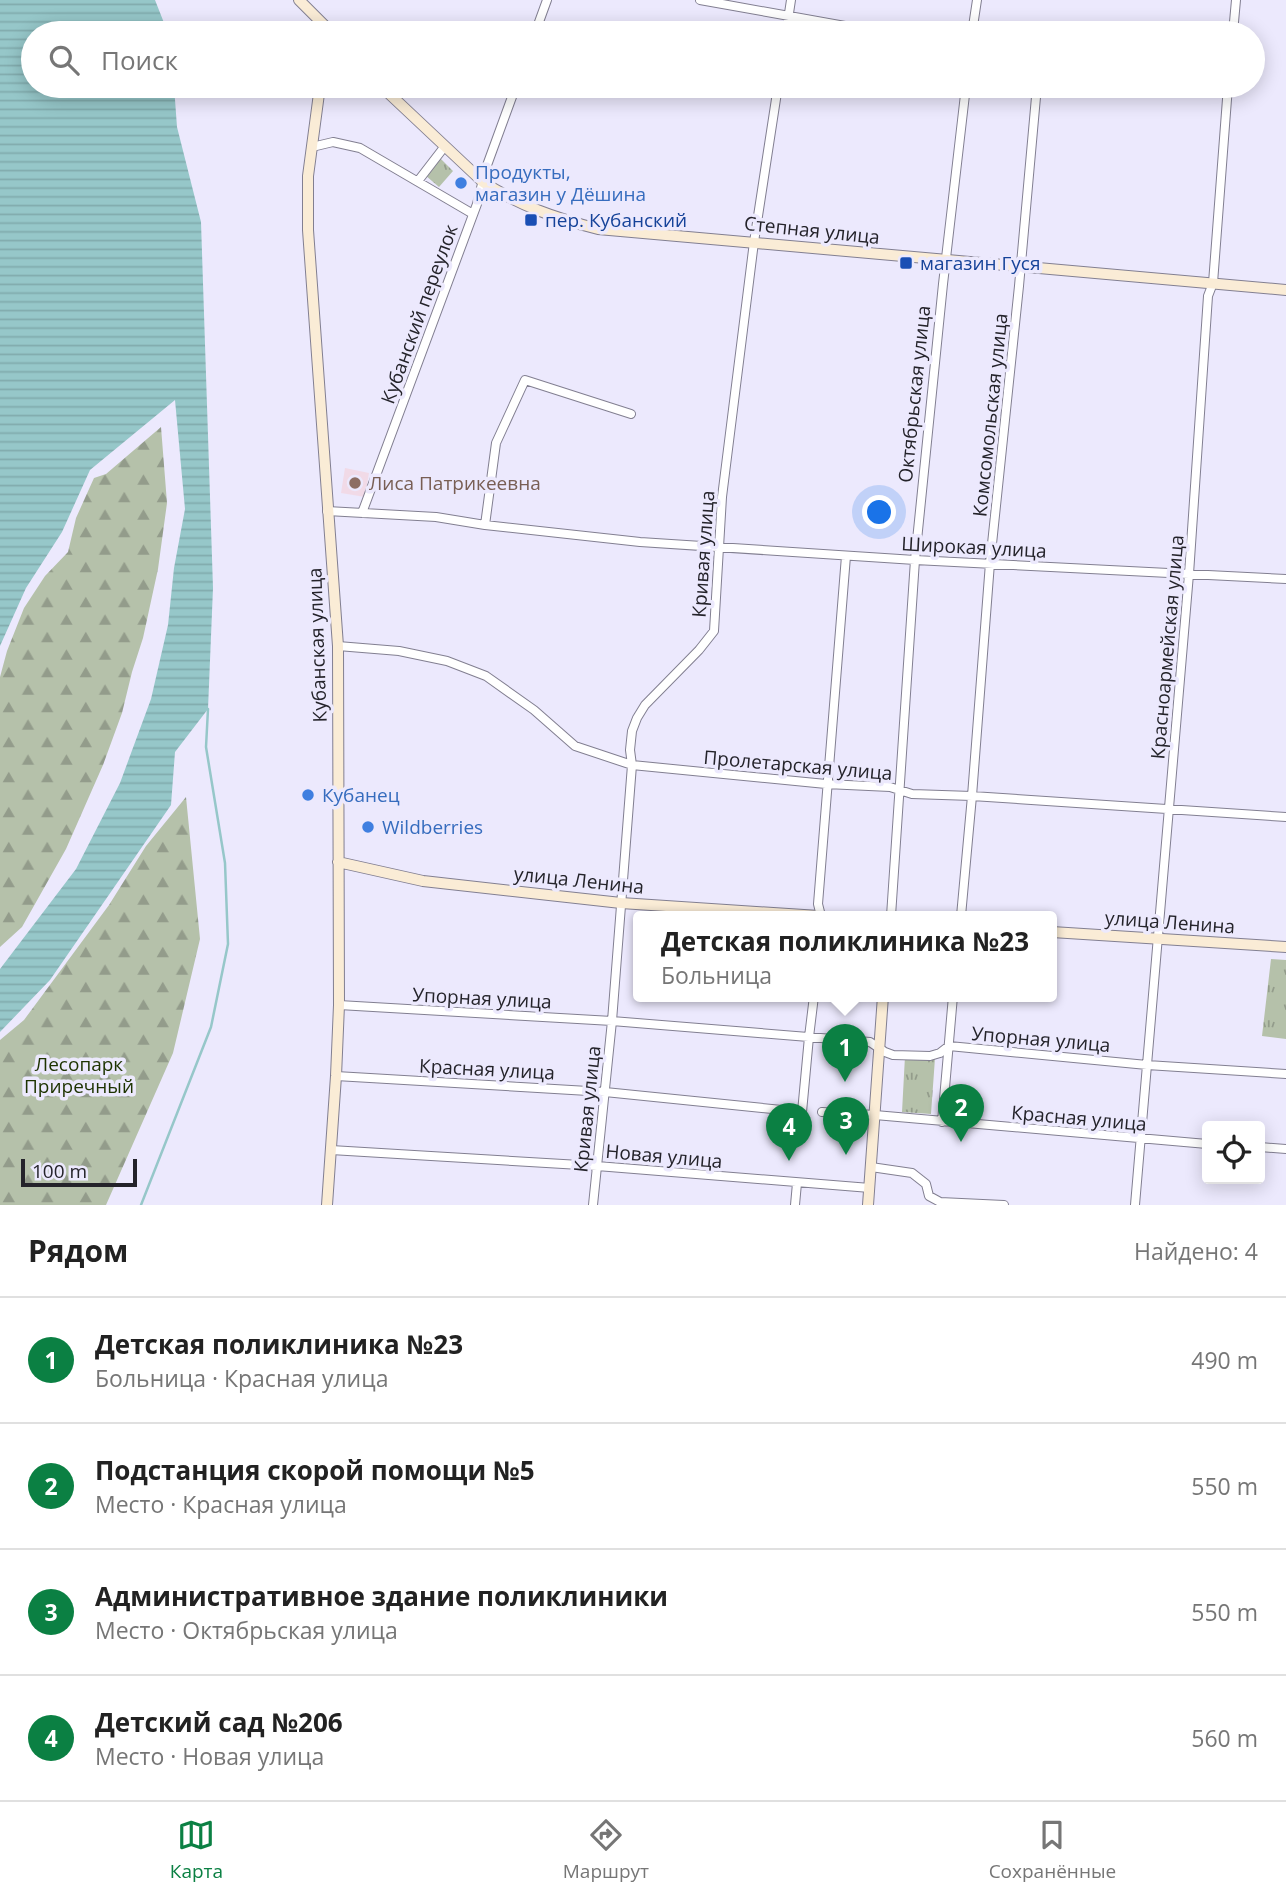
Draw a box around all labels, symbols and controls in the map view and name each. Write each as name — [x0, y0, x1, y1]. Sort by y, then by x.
search box — [21, 21, 1265, 98]
icon: search — [45, 41, 83, 79]
text: Поиск — [101, 42, 178, 78]
place label: Продукты, магазин у Дёшина — [475, 159, 646, 207]
marker: Продукты, магазин у Дёшина — [453, 175, 469, 191]
place label: пер. Кубанский — [545, 207, 687, 233]
street label: Степная улица — [743, 210, 881, 250]
marker: пер. Кубанский — [523, 212, 539, 228]
street label: Кубанский переулок — [374, 220, 464, 407]
place label: магазин Гуся — [920, 250, 1041, 276]
marker: магазин Гуся — [898, 255, 914, 271]
street label: Октябрьская улица — [892, 304, 936, 484]
street label: Комсомольская улица — [966, 312, 1014, 518]
place label: Лиса Патрикеевна — [369, 470, 541, 496]
marker: Лиса Патрикеевна — [347, 475, 363, 491]
street label: Кривая улица — [686, 490, 720, 618]
your location — [862, 495, 896, 529]
street label: Широкая улица — [901, 530, 1047, 564]
street label: Красноармейская улица — [1144, 534, 1190, 760]
street label: Кубанская улица — [301, 567, 333, 723]
street label: Пролетарская улица — [703, 744, 893, 786]
place label: Кубанец — [322, 782, 400, 808]
marker: Кубанец — [300, 787, 316, 803]
place label: Wildberries — [382, 814, 483, 840]
marker: Wildberries — [360, 819, 376, 835]
street label: улица Ленина — [513, 860, 645, 900]
street label: улица Ленина — [1104, 904, 1236, 940]
popup — [633, 911, 1057, 1002]
text: Детская поликлиника №23 — [661, 923, 1029, 959]
text: Больница — [661, 959, 772, 991]
street label: Упорная улица — [412, 981, 552, 1015]
street label: Упорная улица — [970, 1020, 1112, 1058]
pin: 1 — [822, 1024, 868, 1082]
street label: Кривая улица — [567, 1044, 607, 1174]
park label: Лесопарк Приречный — [24, 1051, 134, 1099]
street label: Красная улица — [418, 1052, 556, 1086]
pin: 2 — [938, 1084, 984, 1142]
pin: 3 — [823, 1097, 869, 1155]
street label: Красная улица — [1010, 1099, 1148, 1137]
pin: 4 — [766, 1103, 812, 1161]
map controls — [1202, 1121, 1265, 1184]
button: locate — [1202, 1121, 1265, 1184]
street label: Новая улица — [604, 1138, 724, 1174]
scale bar — [21, 1156, 136, 1188]
text: 100 m — [32, 1158, 87, 1184]
text: Рядом — [28, 1230, 128, 1271]
text: Найдено: 4 — [1134, 1235, 1258, 1267]
text: Детская поликлиника №23 — [95, 1326, 463, 1362]
text: 1 — [44, 1344, 58, 1376]
text: 490 m — [1191, 1344, 1258, 1376]
text: Больница · Красная улица — [95, 1362, 388, 1394]
text: Подстанция скорой помощи №5 — [95, 1452, 535, 1488]
text: 2 — [44, 1470, 58, 1502]
text: 550 m — [1191, 1470, 1258, 1502]
text: Место · Красная улица — [95, 1488, 347, 1520]
text: Административное здание поликлиники — [95, 1578, 668, 1614]
text: 3 — [44, 1596, 58, 1628]
text: 550 m — [1191, 1596, 1258, 1628]
text: Место · Октябрьская улица — [95, 1614, 398, 1646]
text: Детский сад №206 — [95, 1704, 343, 1740]
text: 4 — [44, 1722, 58, 1754]
text: 560 m — [1191, 1722, 1258, 1754]
text: Место · Новая улица — [95, 1740, 324, 1772]
tab: Карта — [170, 1816, 223, 1884]
tab: Маршрут — [563, 1816, 649, 1884]
tab: Сохранённые — [989, 1816, 1116, 1884]

